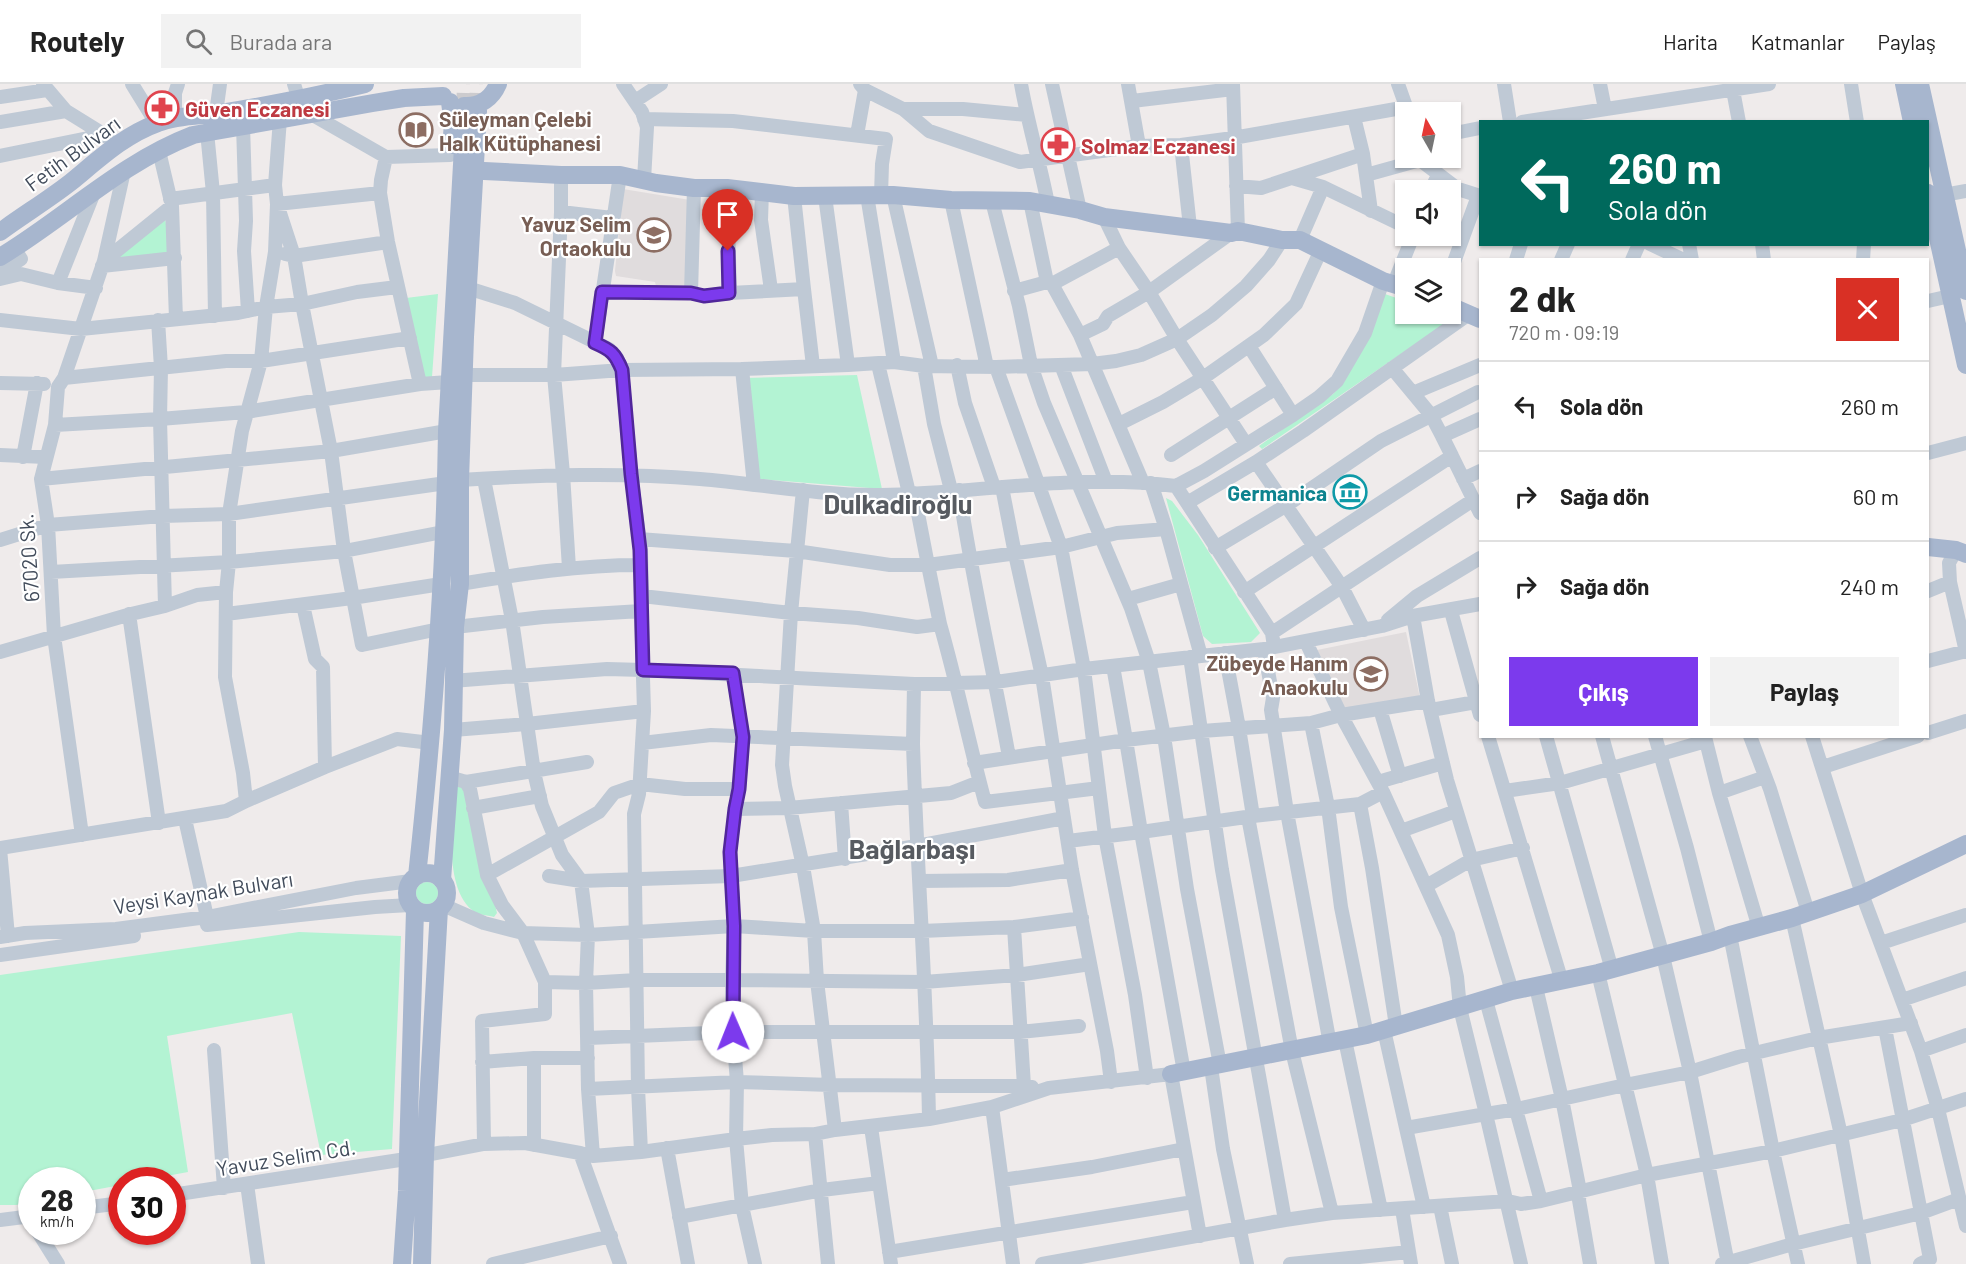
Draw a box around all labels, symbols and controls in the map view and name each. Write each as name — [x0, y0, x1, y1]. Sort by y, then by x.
search box — [161, 14, 581, 68]
text: Routely — [30, 24, 125, 58]
icon: search — [182, 25, 215, 58]
text: Burada ara — [230, 28, 332, 54]
text: Harita — [1663, 29, 1718, 54]
text: Katmanlar — [1751, 29, 1845, 54]
text: Paylaş — [1878, 29, 1936, 54]
pharmacy icon: Güven Eczanesi — [144, 90, 180, 126]
place label: Güven Eczanesi — [185, 96, 329, 121]
north arrow — [1395, 102, 1461, 168]
map controls — [1395, 102, 1461, 324]
place label: Süleyman Çelebi Halk Kütüphanesi — [439, 106, 601, 155]
street label: Fetih Bulvarı — [20, 110, 124, 196]
library icon: Süleyman Çelebi Halk Kütüphanesi — [398, 112, 434, 148]
pharmacy icon: Solmaz Eczanesi — [1040, 127, 1076, 163]
place label: Solmaz Eczanesi — [1081, 133, 1236, 158]
text: 260 m — [1608, 142, 1721, 192]
icon: left — [1509, 144, 1587, 222]
button: sound — [1395, 180, 1461, 246]
pin — [702, 189, 753, 251]
text: Sola dön — [1608, 193, 1708, 225]
icon: arrive — [711, 198, 744, 231]
place label: Yavuz Selim Ortaokulu — [521, 211, 631, 260]
school or university icon: Yavuz Selim Ortaokulu — [636, 217, 672, 253]
button: layers — [1395, 258, 1461, 324]
text: 2 dk — [1509, 276, 1576, 319]
button: close — [1836, 278, 1899, 341]
text: 720 m · 09:19 — [1509, 320, 1619, 344]
icon: left — [1509, 390, 1542, 423]
text: Sola dön — [1560, 393, 1643, 419]
text: 260 m — [1841, 393, 1899, 419]
museum icon: Germanica — [1332, 474, 1368, 510]
place label: Germanica — [1227, 480, 1327, 505]
icon: right — [1509, 480, 1542, 513]
text: Sağa dön — [1560, 483, 1649, 509]
text: 60 m — [1853, 483, 1899, 509]
district label: Dulkadiroğlu — [824, 487, 972, 519]
street label: 67020 Sk. — [12, 513, 44, 603]
icon: right — [1509, 570, 1542, 603]
text: Sağa dön — [1560, 573, 1649, 599]
text: 240 m — [1840, 573, 1899, 599]
place label: Zübeyde Hanım Anaokulu — [1206, 650, 1348, 699]
school or university icon: Zübeyde Hanım Anaokulu — [1353, 656, 1389, 692]
button: Çıkış — [1509, 657, 1698, 726]
button: Paylaş — [1710, 657, 1899, 726]
district label: Bağlarbaşı — [849, 832, 975, 864]
street label: Veysi Kaynak Bulvarı — [111, 865, 295, 919]
position arrow — [701, 1000, 765, 1064]
street label: Yavuz Selim Cd. — [215, 1134, 357, 1180]
speed limit sign: 30 — [108, 1167, 186, 1245]
text: 28 — [40, 1181, 74, 1217]
text: km/h — [40, 1212, 74, 1230]

